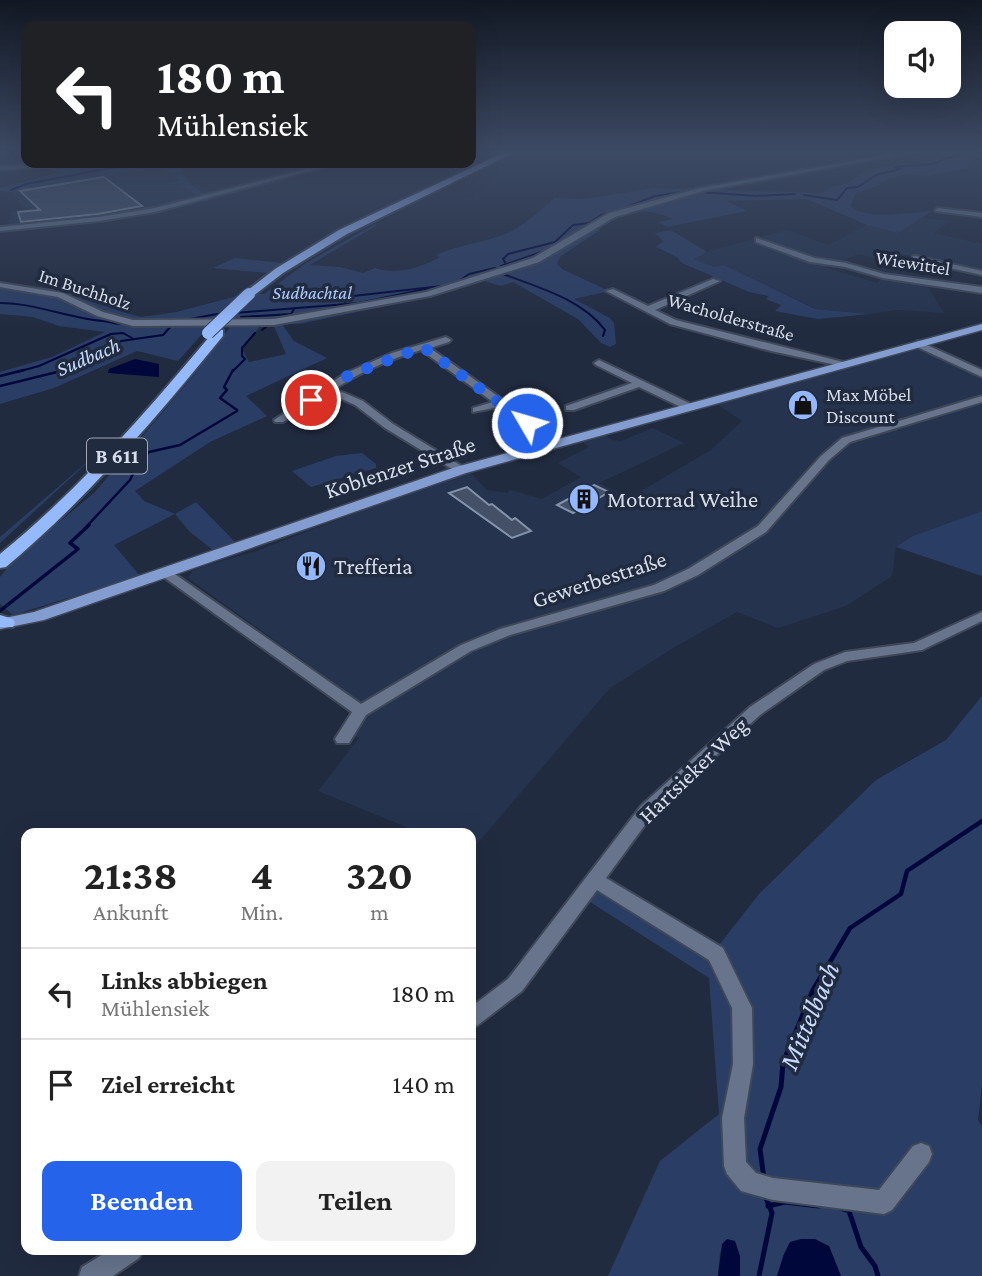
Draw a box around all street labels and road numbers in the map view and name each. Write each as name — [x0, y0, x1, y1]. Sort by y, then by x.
street label: Wiewittel — [874, 247, 952, 279]
street label: Im Buchholz — [36, 264, 134, 314]
street label: Wacholderstraße — [665, 289, 797, 345]
street label: Koblenzer Straße — [321, 430, 479, 504]
road number: B 611 — [87, 438, 147, 474]
street label: Gewerbestraße — [529, 545, 669, 613]
street label: Hartsieker Weg — [633, 712, 753, 828]

